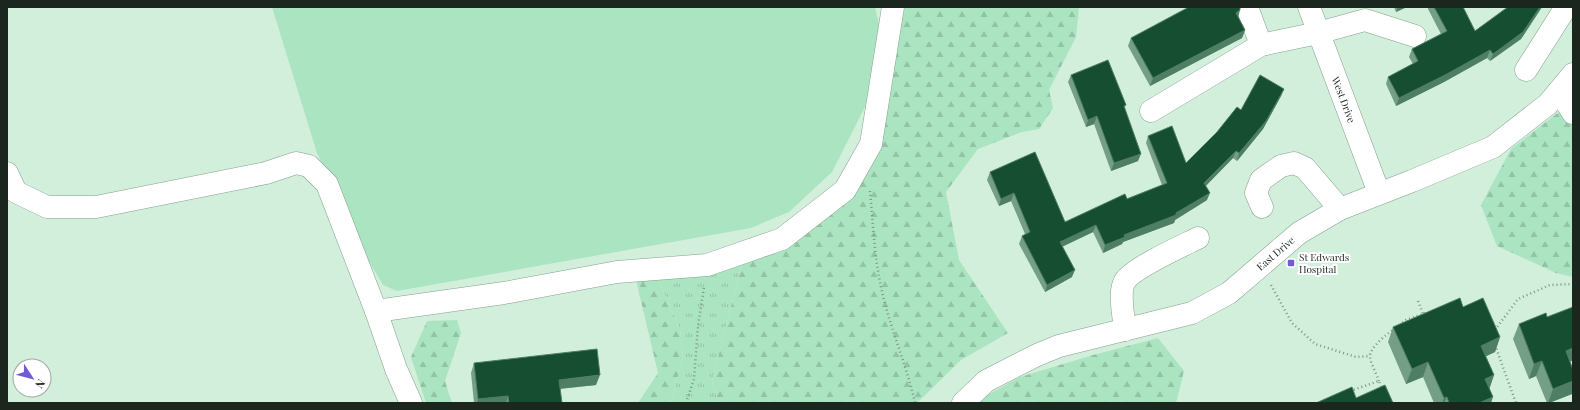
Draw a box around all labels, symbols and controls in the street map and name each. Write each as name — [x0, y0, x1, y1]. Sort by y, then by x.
street label: West Drive — [1328, 74, 1359, 125]
street label: East Drive — [1253, 233, 1297, 274]
place label: St Edwards Hospital — [1299, 250, 1349, 276]
marker: St Edwards Hospital — [1286, 258, 1296, 268]
north arrow — [12, 358, 52, 398]
text: N — [32, 377, 49, 392]

